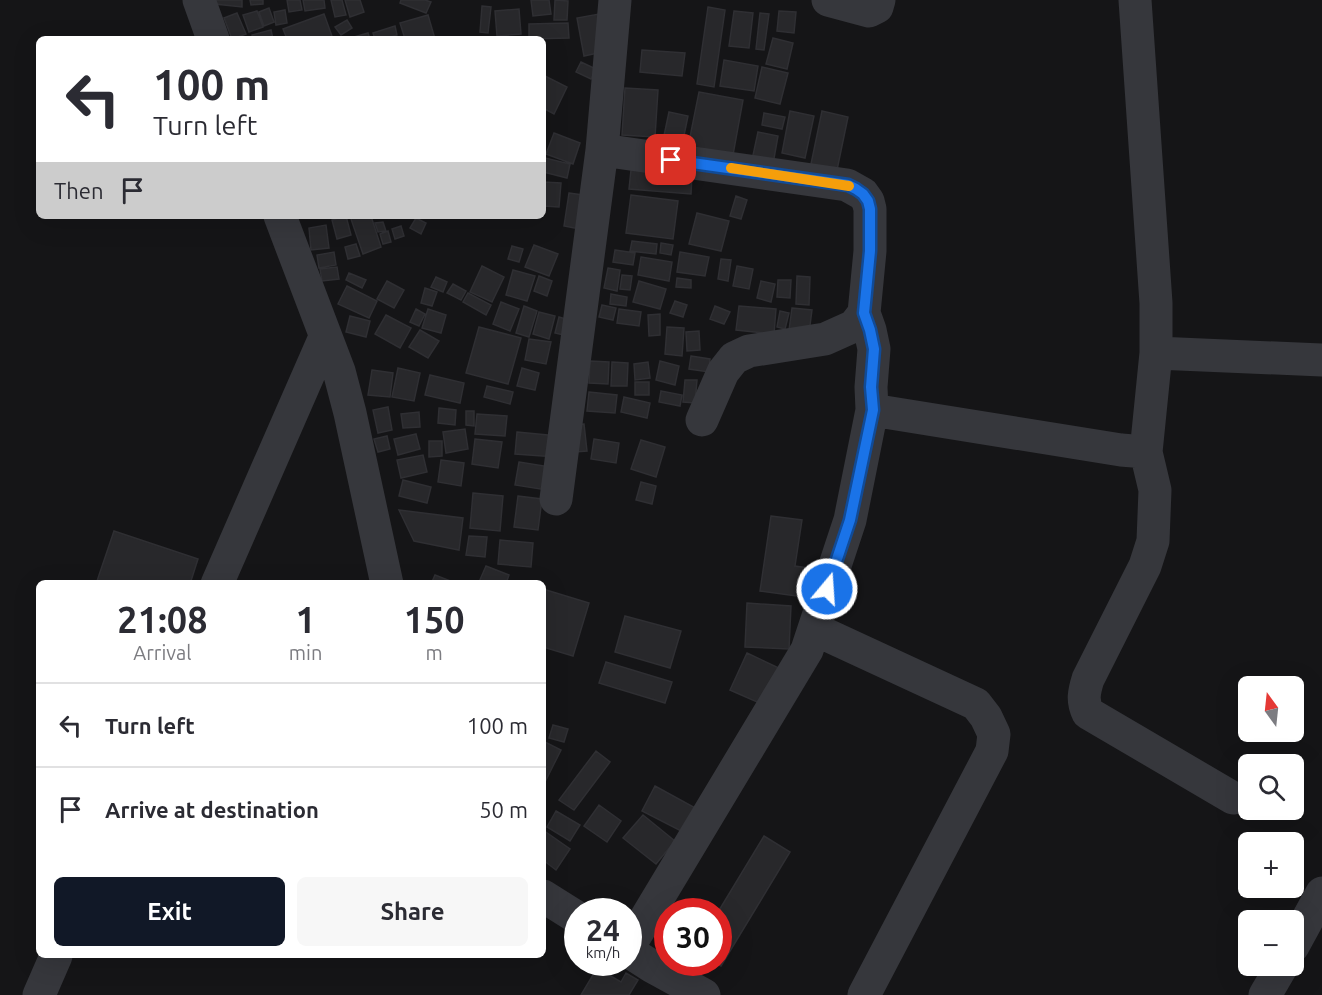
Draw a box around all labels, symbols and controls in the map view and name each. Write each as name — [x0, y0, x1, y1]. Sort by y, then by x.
icon: left — [54, 60, 132, 138]
text: 100 m — [153, 61, 270, 108]
text: Turn left — [153, 110, 257, 140]
pin — [645, 134, 696, 185]
icon: arrive — [654, 143, 687, 176]
icon: arrive — [116, 174, 149, 207]
text: Then — [54, 178, 104, 203]
position arrow — [795, 557, 859, 621]
text: 21:08 — [117, 599, 207, 640]
text: 1 — [295, 599, 316, 640]
text: 150 — [404, 599, 465, 640]
text: Arrival — [133, 641, 192, 664]
text: min — [289, 641, 322, 664]
text: m — [426, 641, 443, 664]
north arrow — [1238, 676, 1304, 742]
map controls — [1238, 676, 1304, 976]
icon: left — [54, 709, 87, 742]
text: Turn left — [105, 713, 195, 738]
text: 100 m — [467, 713, 528, 738]
button: search — [1238, 754, 1304, 820]
icon: arrive — [54, 793, 87, 826]
text: Arrive at destination — [105, 797, 319, 822]
text: 50 m — [479, 797, 528, 822]
button: + — [1238, 832, 1304, 898]
button: Exit — [54, 877, 285, 946]
button: Share — [297, 877, 528, 946]
speed limit sign: 30 — [654, 898, 732, 976]
button: − — [1238, 910, 1304, 976]
text: 24 — [586, 913, 620, 947]
text: km/h — [586, 944, 620, 961]

